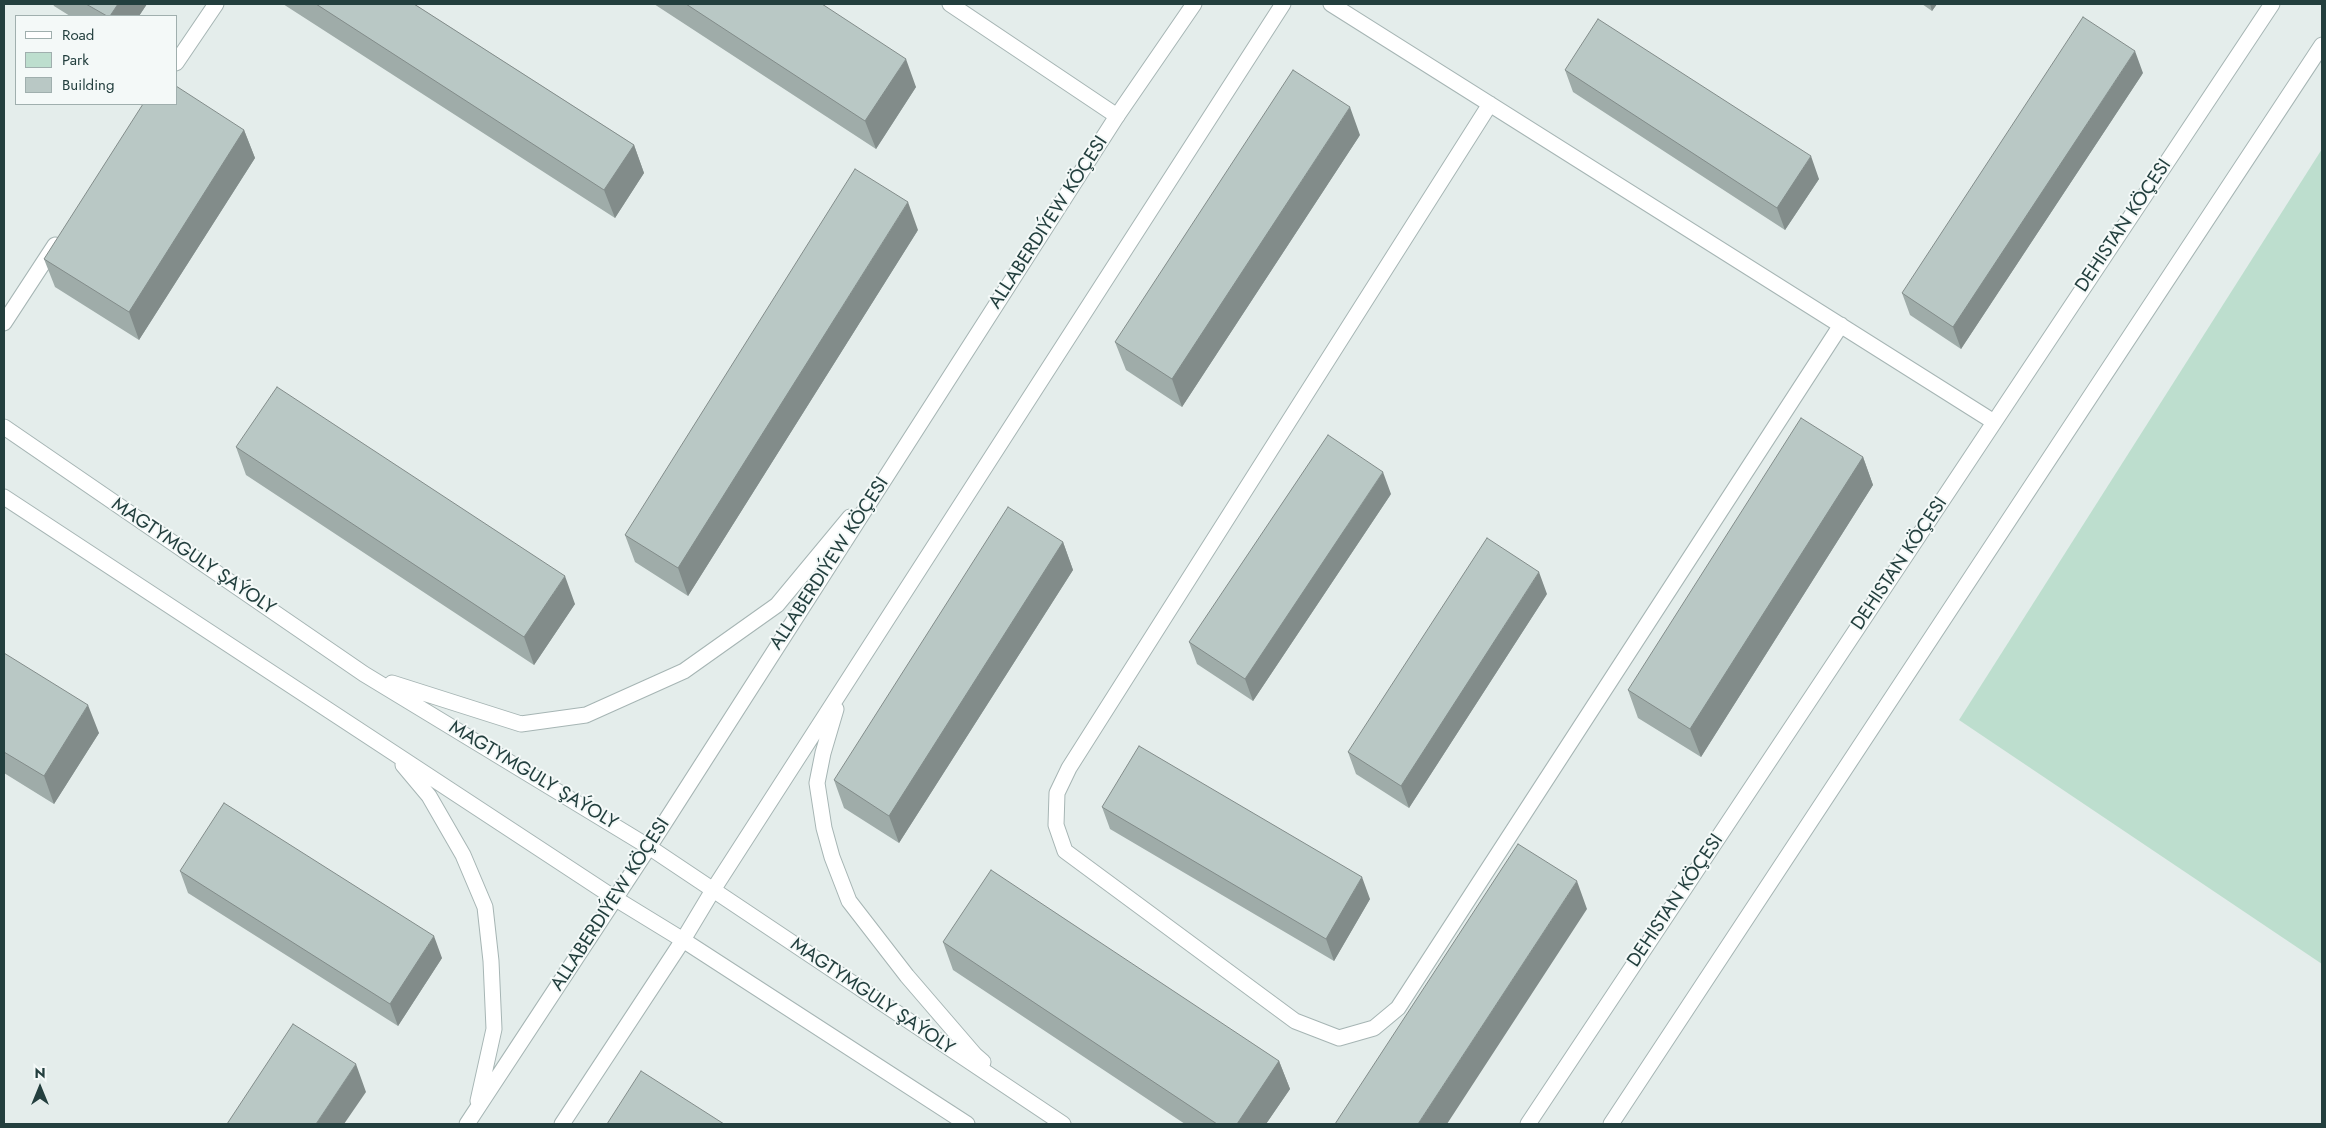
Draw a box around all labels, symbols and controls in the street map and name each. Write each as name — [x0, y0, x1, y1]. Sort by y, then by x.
legend — [15, 15, 178, 105]
text: Road — [62, 24, 94, 46]
text: Park — [62, 49, 89, 71]
text: Building — [62, 74, 114, 96]
street label: ALLABERDIÝEW KÖÇESI — [985, 133, 1113, 313]
street label: DEHISTAN KÖÇESI — [2071, 155, 2177, 297]
street label: ALLABERDIÝEW KÖÇESI — [766, 474, 894, 654]
street label: DEHISTAN KÖÇESI — [1847, 493, 1953, 635]
street label: MAGTYMGULY ŞAÝOLY — [107, 494, 279, 620]
street label: MAGTYMGULY ŞAÝOLY — [445, 717, 621, 835]
street label: ALLABERDIÝEW KÖÇESI — [547, 815, 675, 995]
street label: DEHISTAN KÖÇESI — [1623, 830, 1729, 972]
street label: MAGTYMGULY ŞAÝOLY — [786, 934, 958, 1060]
north arrow — [15, 1063, 65, 1113]
text: N — [34, 1063, 46, 1083]

